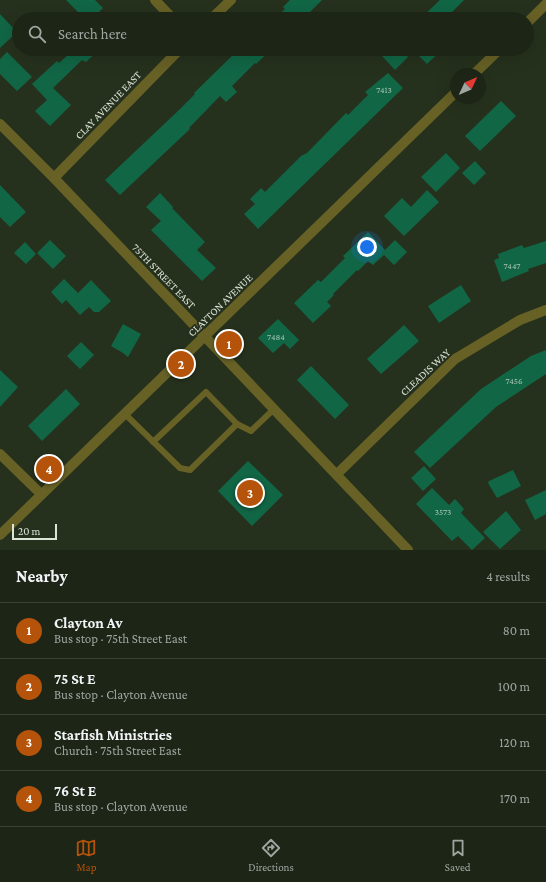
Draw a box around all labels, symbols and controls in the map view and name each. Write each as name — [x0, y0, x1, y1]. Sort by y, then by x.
search box — [12, 12, 534, 56]
icon: search — [26, 23, 48, 45]
text: Search here — [58, 26, 127, 42]
north arrow — [450, 68, 486, 104]
street label: CLAY AVENUE EAST — [73, 69, 143, 141]
house number: 7413 — [376, 85, 392, 95]
your location — [357, 237, 377, 257]
street label: 75TH STREET EAST — [130, 241, 198, 311]
house number: 7447 — [504, 261, 520, 271]
street label: CLAYTON AVENUE — [185, 271, 255, 339]
pin: 1 — [216, 329, 242, 359]
house number: 7484 — [267, 332, 285, 342]
street label: CLEADIS WAY — [398, 346, 452, 398]
pin: 2 — [168, 349, 194, 379]
house number: 7456 — [505, 376, 523, 386]
pin: 4 — [36, 454, 62, 484]
pin: 3 — [237, 478, 263, 508]
house number: 3573 — [435, 507, 451, 517]
scale bar — [12, 522, 57, 541]
text: 20 m — [18, 525, 40, 537]
text: Nearby — [16, 567, 68, 586]
text: 4 results — [486, 569, 530, 584]
text: Clayton Av — [54, 615, 123, 631]
text: 1 — [27, 623, 31, 638]
text: 80 m — [503, 623, 530, 638]
text: Bus stop · 75th Street East — [54, 631, 187, 646]
text: 75 St E — [54, 671, 96, 687]
text: 2 — [26, 679, 32, 694]
text: 100 m — [498, 679, 530, 694]
text: Bus stop · Clayton Avenue — [54, 687, 188, 702]
text: Starfish Ministries — [54, 727, 172, 743]
text: 3 — [26, 735, 32, 750]
text: 120 m — [499, 735, 530, 750]
text: Church · 75th Street East — [54, 743, 181, 758]
text: 76 St E — [54, 783, 96, 799]
text: 4 — [25, 791, 33, 806]
text: 170 m — [500, 791, 530, 806]
text: Bus stop · Clayton Avenue — [54, 799, 188, 814]
tab: Map — [75, 837, 97, 873]
tab: Directions — [248, 837, 294, 873]
tab: Saved — [445, 837, 471, 873]

